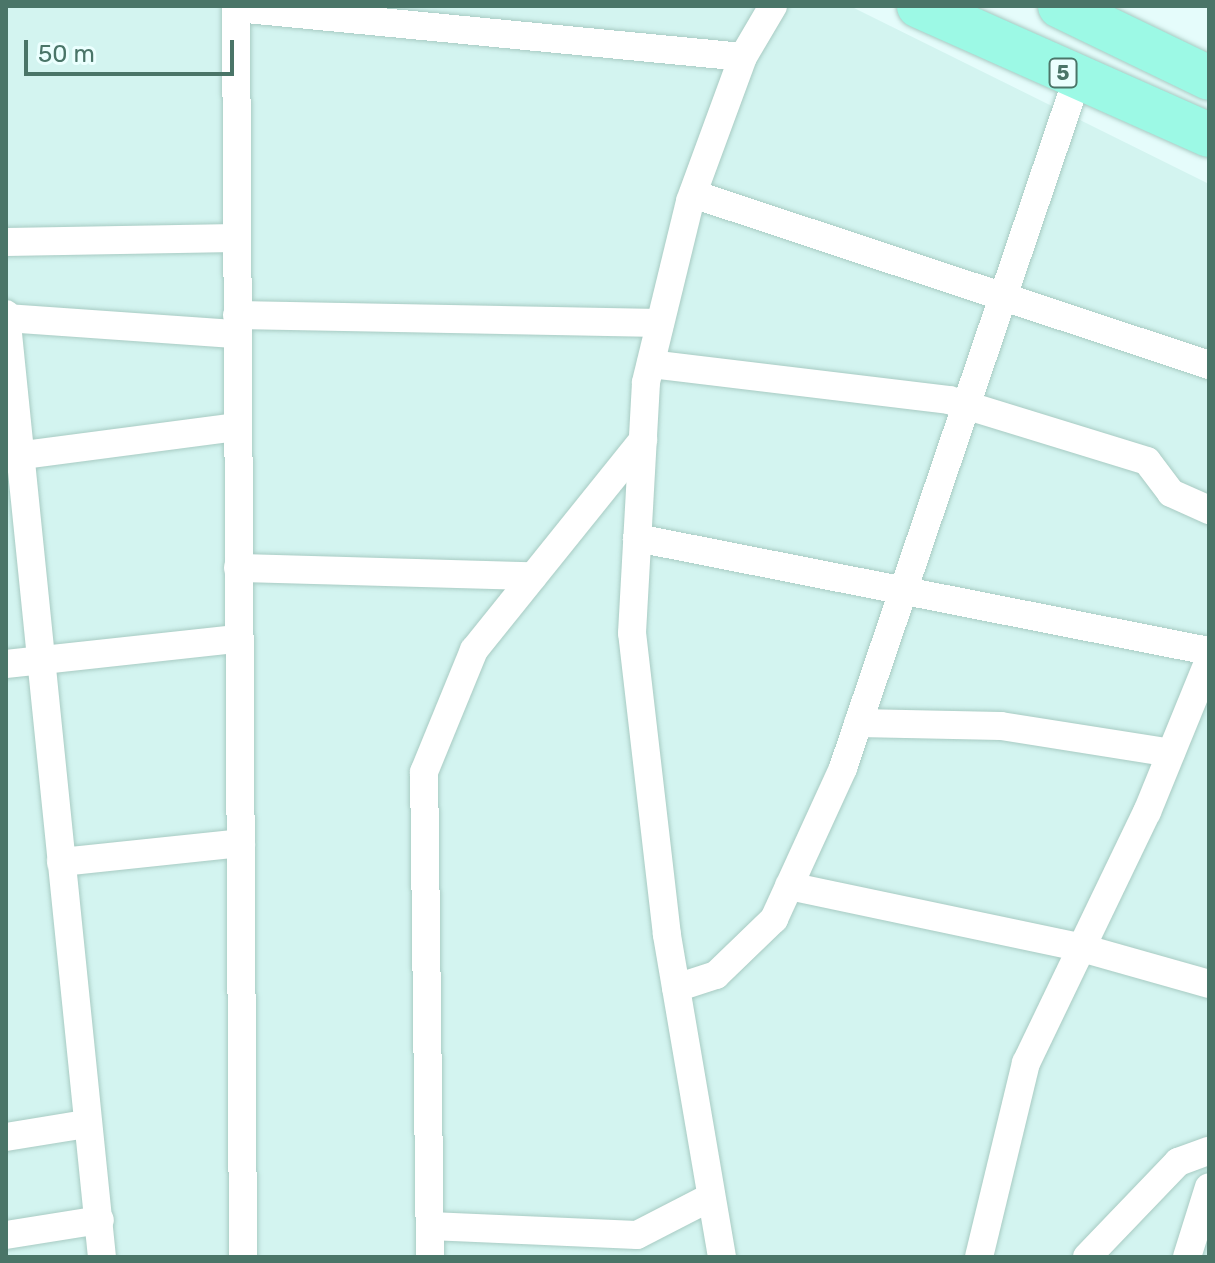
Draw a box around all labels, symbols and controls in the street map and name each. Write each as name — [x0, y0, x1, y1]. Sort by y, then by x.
scale bar — [28, 24, 238, 74]
text: 50 m — [38, 40, 95, 68]
road number: 5 — [1047, 57, 1079, 89]

